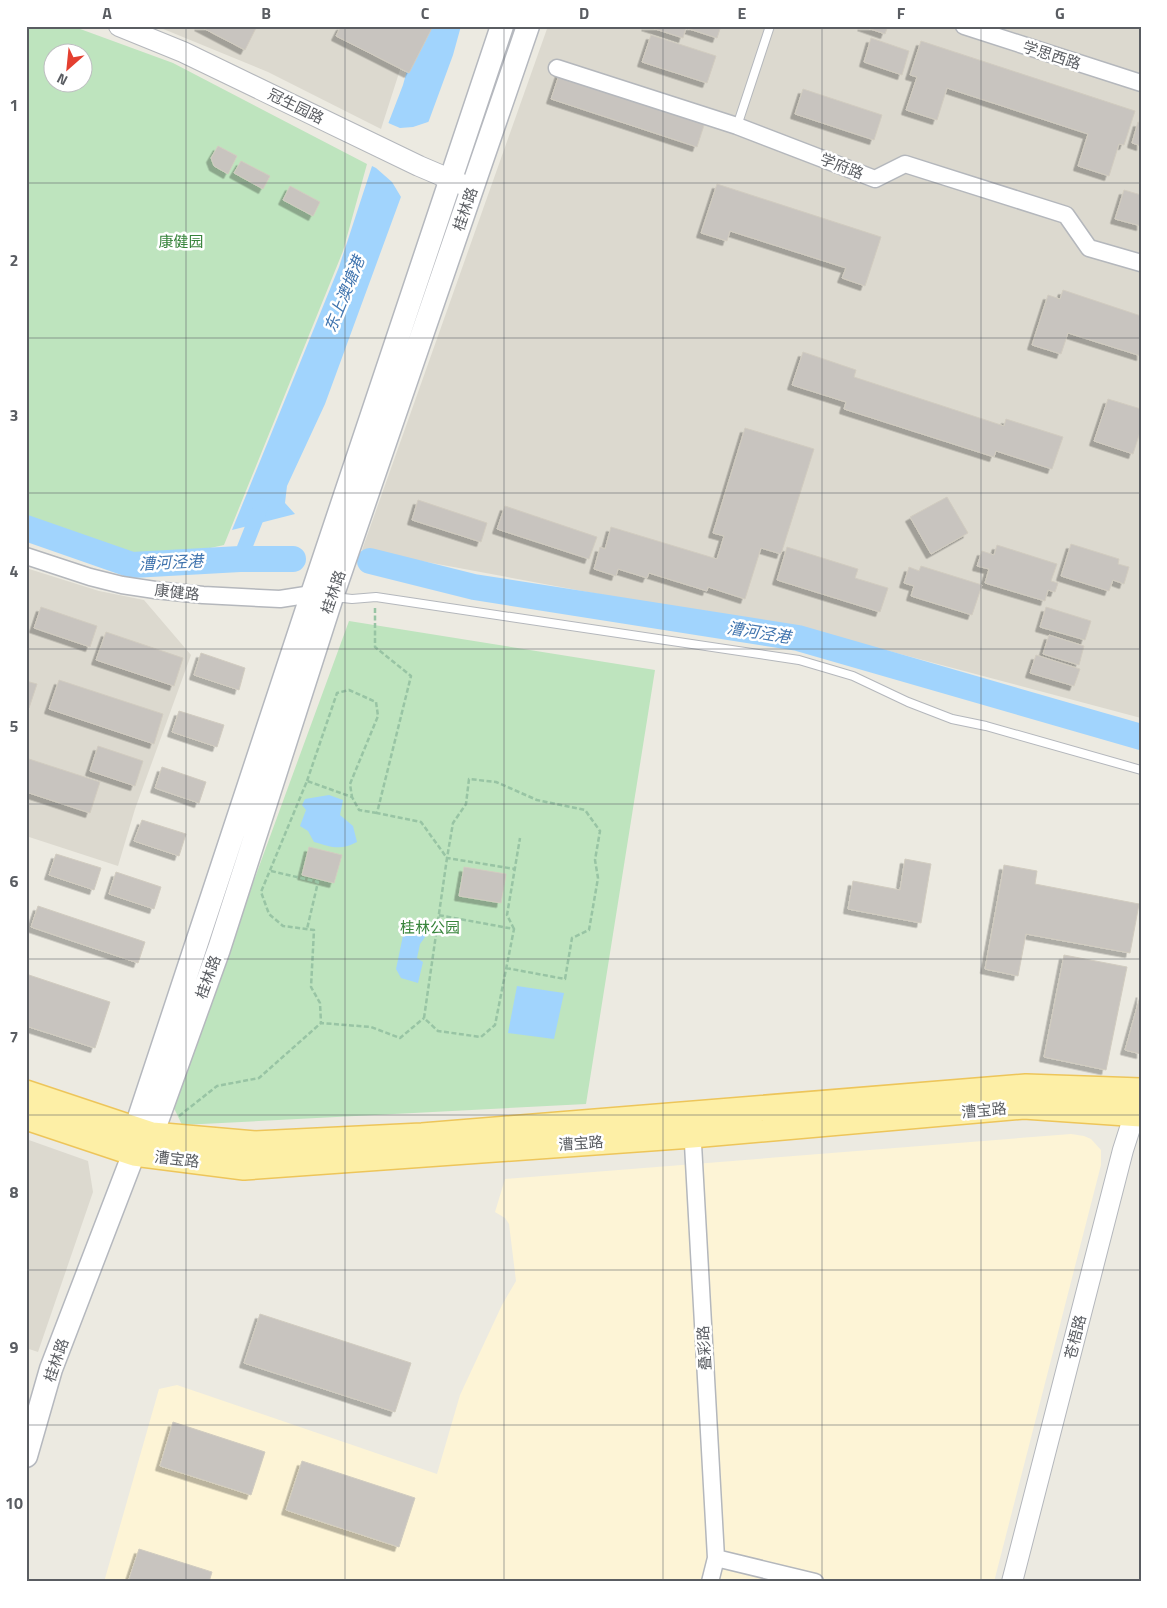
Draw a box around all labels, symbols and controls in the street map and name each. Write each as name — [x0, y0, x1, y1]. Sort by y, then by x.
text: A — [102, 1, 112, 25]
text: B — [261, 1, 271, 25]
text: C — [421, 1, 430, 25]
text: D — [579, 1, 589, 25]
text: E — [738, 1, 747, 25]
text: F — [897, 1, 906, 25]
text: G — [1055, 1, 1065, 25]
street label: 学思西路 — [1020, 35, 1084, 75]
north arrow — [42, 42, 92, 92]
text: N — [53, 68, 71, 92]
street label: 冠生园路 — [264, 83, 328, 129]
text: 1 — [10, 93, 18, 117]
street label: 学府路 — [817, 147, 867, 185]
street label: 桂林路 — [447, 184, 483, 234]
park label: 康健园 — [158, 230, 204, 253]
text: 2 — [10, 248, 18, 272]
water label: 东上澳塘港 — [318, 251, 371, 336]
text: 3 — [10, 403, 18, 427]
water label: 漕河泾港 — [138, 548, 206, 576]
text: 4 — [10, 559, 19, 583]
street label: 桂林路 — [315, 567, 351, 617]
street label: 康健路 — [153, 578, 201, 606]
water label: 漕河泾港 — [726, 615, 794, 649]
text: 5 — [10, 714, 19, 738]
text: 6 — [10, 869, 19, 893]
park label: 桂林公园 — [400, 916, 460, 939]
street label: 桂林路 — [189, 952, 227, 1002]
text: 7 — [10, 1025, 18, 1049]
street label: 漕宝路 — [961, 1097, 1007, 1123]
street label: 漕宝路 — [558, 1130, 604, 1156]
street label: 漕宝路 — [153, 1145, 201, 1173]
text: 8 — [10, 1180, 19, 1204]
street label: 苍梧路 — [1058, 1312, 1092, 1362]
street label: 叠彩路 — [691, 1325, 717, 1371]
text: 9 — [10, 1335, 19, 1359]
street label: 桂林路 — [38, 1335, 74, 1385]
text: 10 — [5, 1491, 23, 1515]

